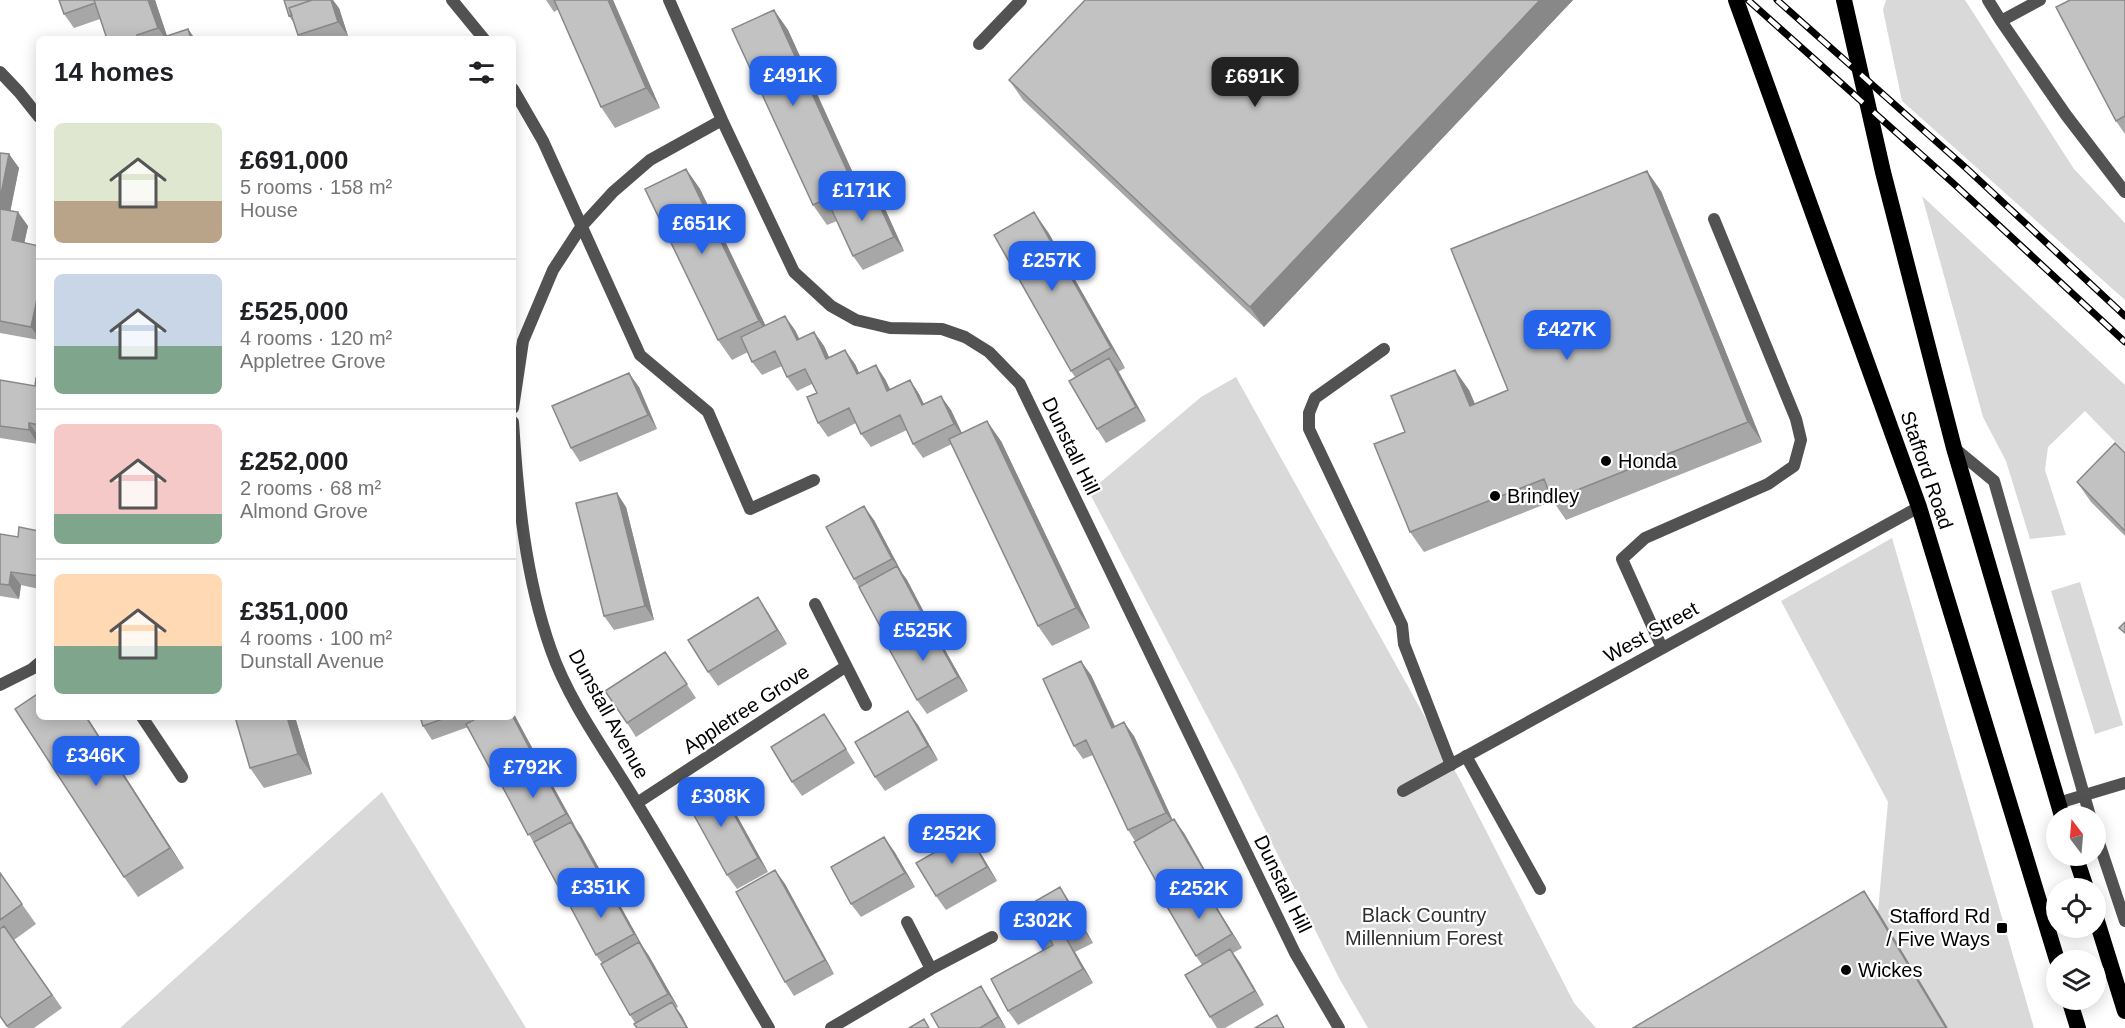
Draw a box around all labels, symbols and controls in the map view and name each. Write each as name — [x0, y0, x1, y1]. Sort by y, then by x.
icon: filters — [465, 56, 498, 89]
pin: £491K — [751, 56, 835, 107]
text: 14 homes — [54, 57, 174, 87]
pin: £691K — [1213, 57, 1297, 108]
text: £491K — [764, 64, 822, 86]
text: £691K — [1226, 65, 1284, 87]
text: £691,000 — [240, 145, 348, 175]
icon: home — [102, 147, 174, 219]
pin: £171K — [820, 171, 904, 222]
text: 5 rooms · 158 m² — [240, 176, 392, 198]
text: £171K — [833, 179, 891, 201]
text: House — [240, 199, 298, 221]
pin: £651K — [660, 204, 744, 255]
text: £651K — [673, 212, 731, 234]
pin: £257K — [1010, 241, 1094, 292]
text: £257K — [1023, 249, 1081, 271]
text: £525,000 — [240, 296, 348, 326]
icon: home — [102, 298, 174, 370]
pin: £427K — [1525, 310, 1609, 361]
text: £427K — [1538, 318, 1596, 340]
text: 4 rooms · 120 m² — [240, 327, 392, 349]
text: Appletree Grove — [240, 350, 386, 372]
street label: Dunstall Hill — [1038, 394, 1104, 498]
street label: Stafford Road — [1897, 408, 1957, 532]
text: £252,000 — [240, 446, 348, 476]
icon: home — [102, 448, 174, 520]
place label: Honda — [1618, 450, 1678, 472]
marker: Honda — [1599, 454, 1613, 468]
text: 2 rooms · 68 m² — [240, 477, 381, 499]
place label: Brindley — [1507, 485, 1579, 507]
marker: Brindley — [1488, 489, 1502, 503]
text: Almond Grove — [240, 500, 368, 522]
text: £351,000 — [240, 596, 348, 626]
street label: West Street — [1600, 597, 1702, 667]
icon: home — [102, 598, 174, 670]
pin: £525K — [881, 611, 965, 662]
text: £525K — [894, 619, 952, 641]
text: 4 rooms · 100 m² — [240, 627, 392, 649]
street label: Dunstall Avenue — [564, 646, 654, 782]
text: Dunstall Avenue — [240, 650, 384, 672]
street label: Appletree Grove — [679, 660, 813, 758]
pin: £346K — [54, 736, 138, 787]
text: £346K — [67, 744, 125, 766]
pin: £792K — [491, 748, 575, 799]
text: £792K — [504, 756, 562, 778]
pin: £308K — [679, 777, 763, 828]
text: £308K — [692, 785, 750, 807]
north arrow — [2046, 806, 2106, 866]
map controls — [2046, 806, 2106, 1010]
pin: £252K — [910, 814, 994, 865]
text: £252K — [923, 822, 981, 844]
street label: Dunstall Hill — [1250, 832, 1316, 936]
pin: £351K — [559, 868, 643, 919]
pin: £252K — [1157, 869, 1241, 920]
text: £351K — [572, 876, 630, 898]
text: £252K — [1170, 877, 1228, 899]
button: locate — [2046, 878, 2106, 938]
pin: £302K — [1001, 901, 1085, 952]
park label: Black Country Millennium Forest — [1345, 904, 1503, 949]
place label: Stafford Rd / Five Ways — [1886, 905, 1990, 950]
text: £302K — [1014, 909, 1072, 931]
marker: Stafford Rd / Five Ways — [1995, 921, 2009, 935]
button: layers — [2046, 950, 2106, 1010]
place label: Wickes — [1858, 959, 1922, 981]
marker: Wickes — [1839, 963, 1853, 977]

